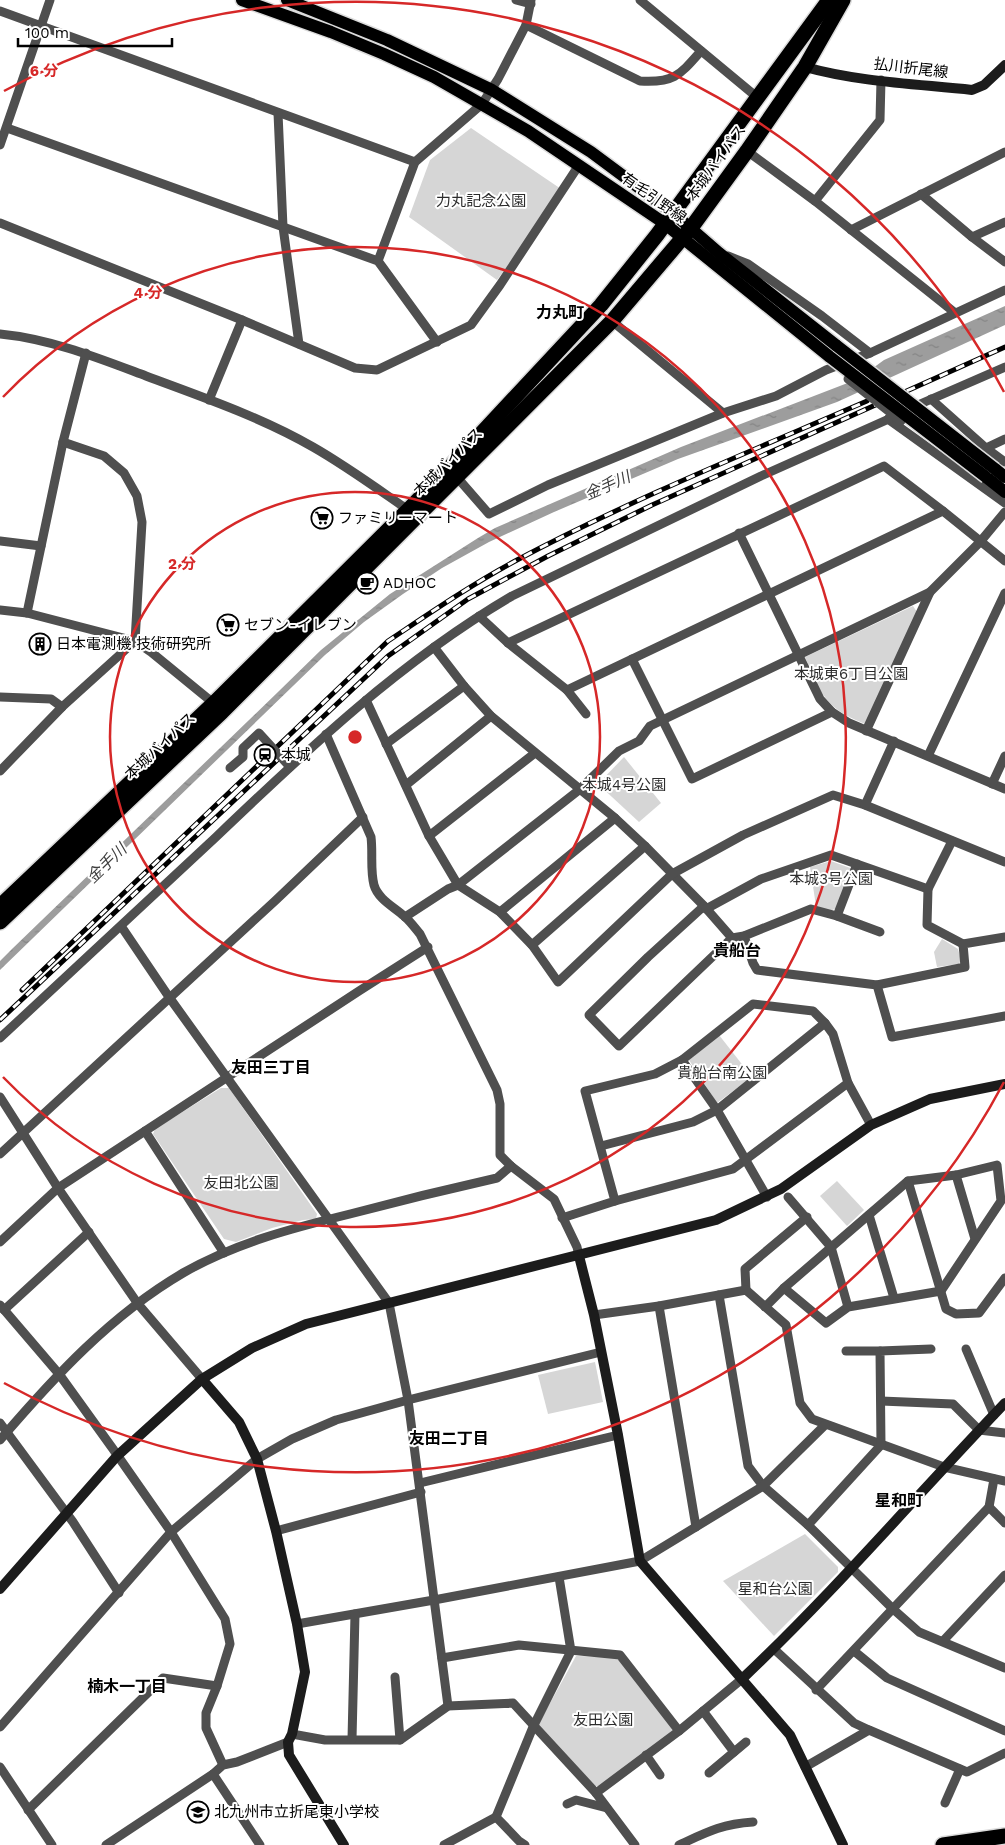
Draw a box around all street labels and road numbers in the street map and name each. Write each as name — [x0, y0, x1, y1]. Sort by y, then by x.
street label: 払川折尾線 — [873, 54, 949, 82]
street label: 本城バイパス — [682, 121, 750, 205]
street label: 有毛引野線 — [618, 169, 690, 227]
street label: 本城バイパス — [410, 424, 486, 500]
street label: 本城バイパス — [121, 709, 199, 783]

